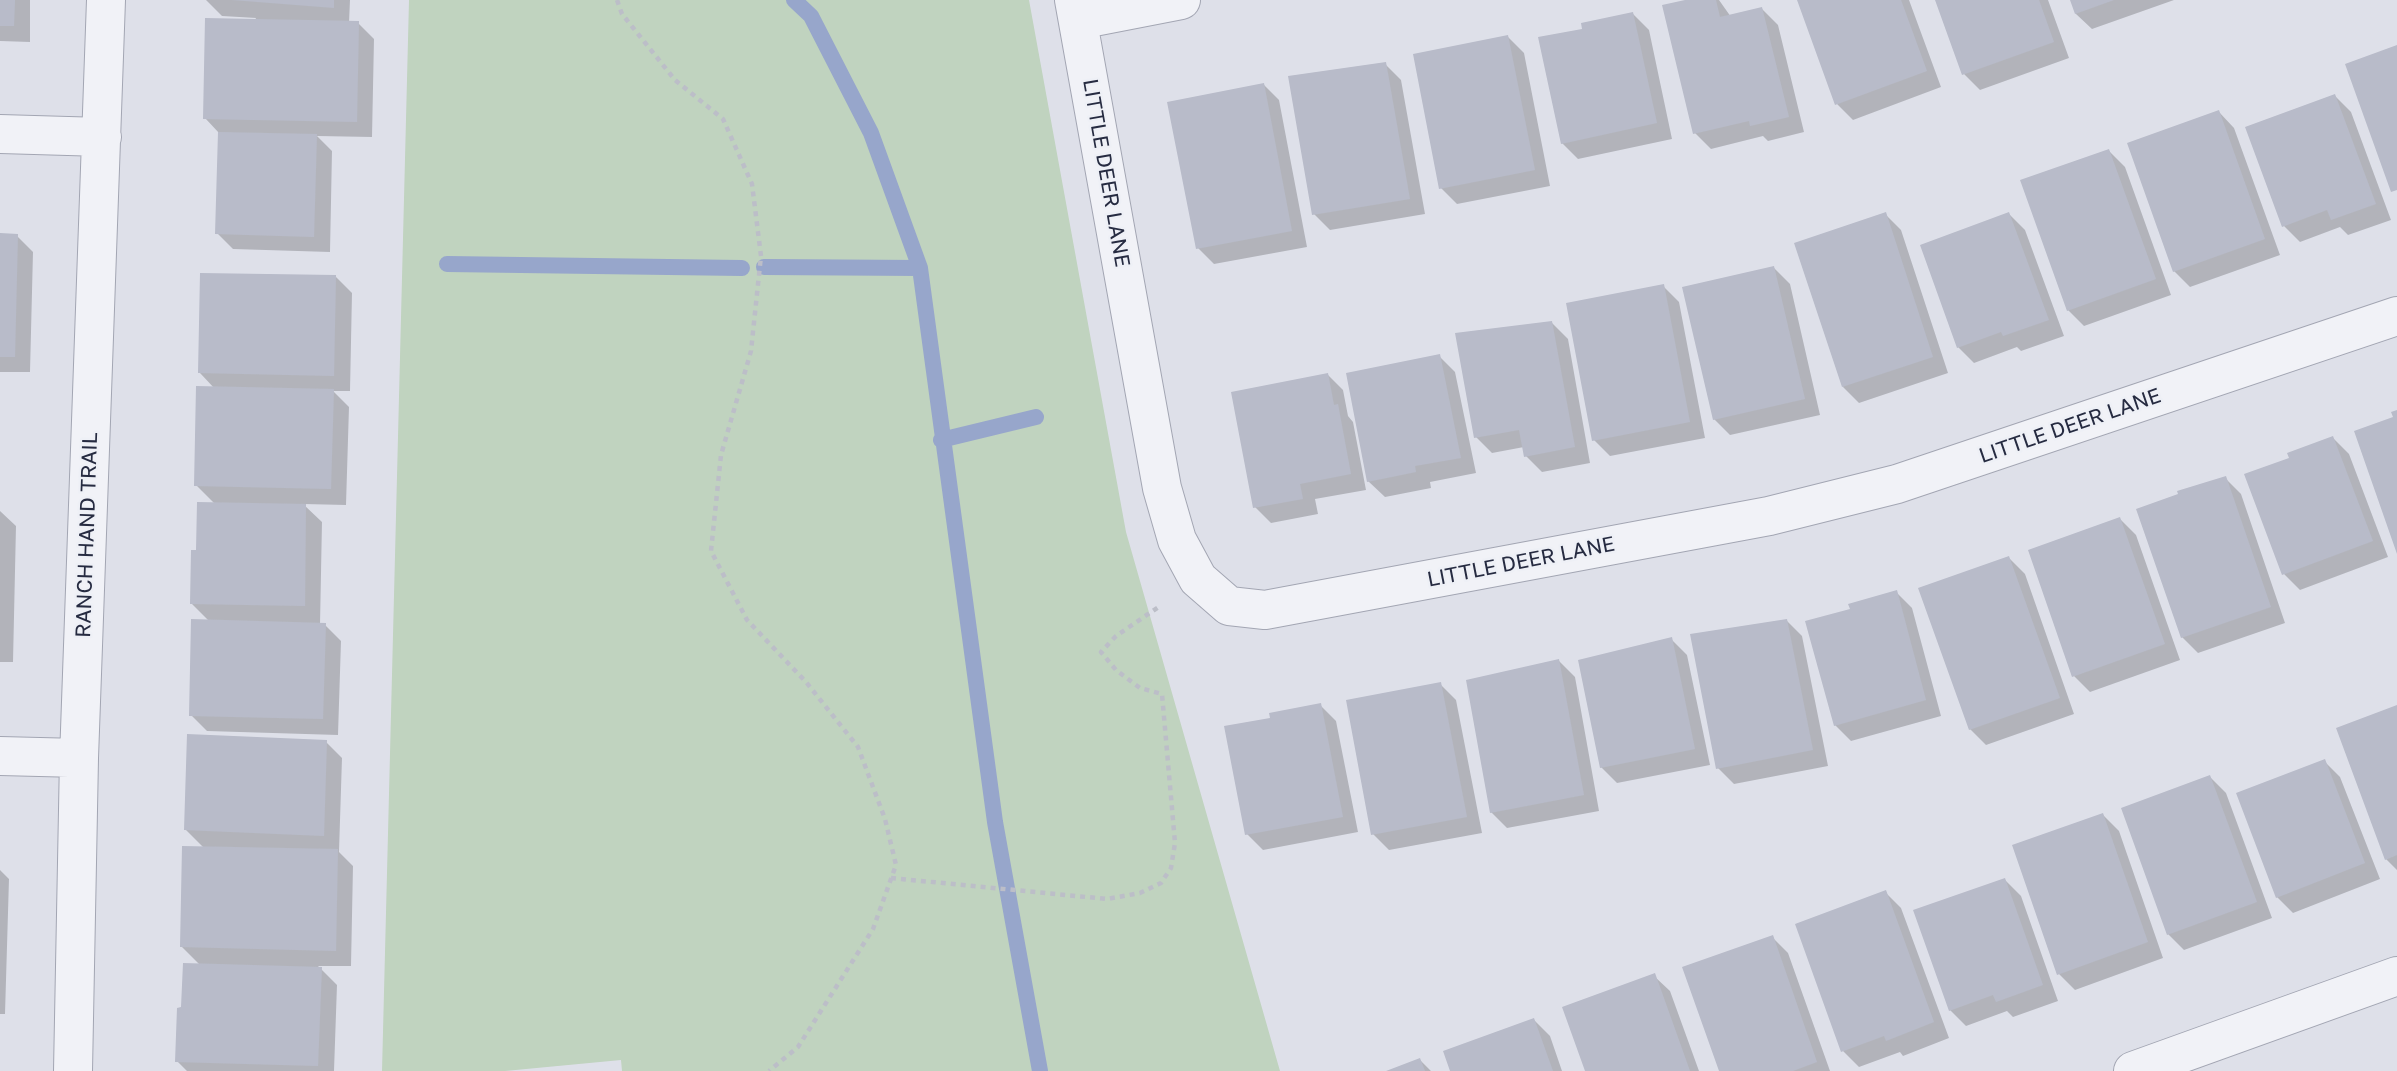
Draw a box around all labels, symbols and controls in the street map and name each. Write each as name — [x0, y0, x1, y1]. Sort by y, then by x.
street label: LITTLE DEER LANE — [1077, 77, 1135, 269]
street label: LITTLE DEER LANE — [1976, 383, 2164, 469]
street label: RANCH HAND TRAIL — [71, 432, 103, 638]
street label: LITTLE DEER LANE — [1425, 531, 1617, 593]

